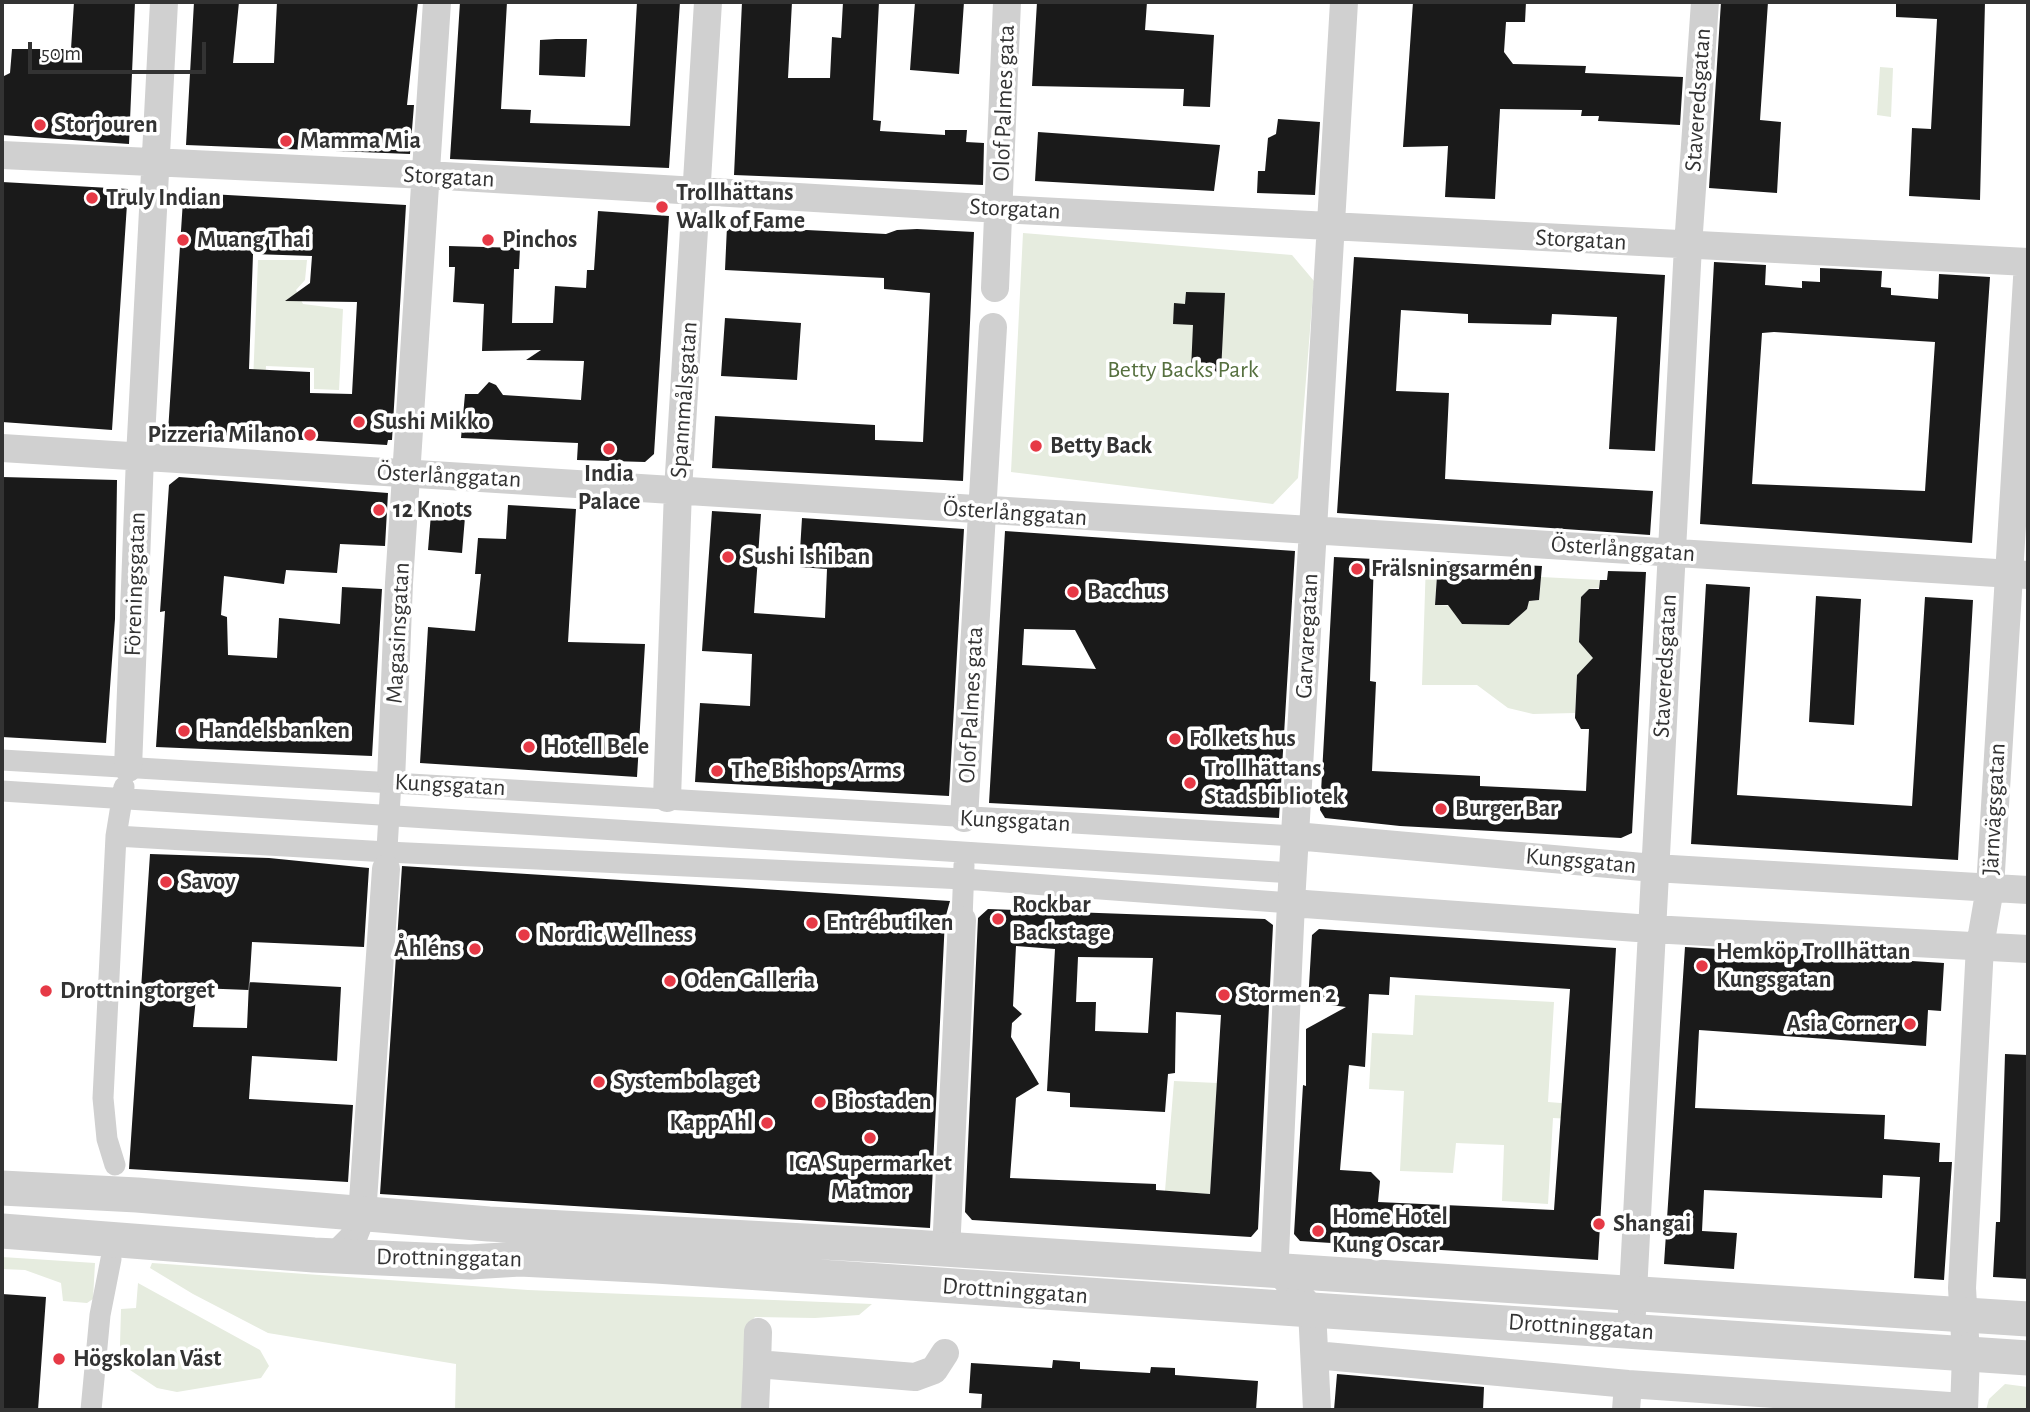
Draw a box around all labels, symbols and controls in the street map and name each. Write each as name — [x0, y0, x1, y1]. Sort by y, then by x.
street label: Olof Palmes gata — [987, 24, 1021, 182]
street label: Staveredsgatan — [1679, 27, 1717, 173]
scale bar — [32, 28, 210, 72]
text: 50 m — [41, 43, 81, 64]
place label: Storjouren — [54, 111, 158, 139]
marker: Storjouren — [32, 117, 48, 133]
place label: Mamma Mia — [300, 127, 421, 155]
marker: Mamma Mia — [278, 133, 294, 149]
street label: Storgatan — [403, 160, 495, 194]
place label: Trollhättans Walk of Fame — [676, 179, 805, 235]
place label: Truly Indian — [106, 184, 221, 212]
marker: Truly Indian — [84, 190, 100, 206]
street label: Storgatan — [969, 192, 1061, 226]
marker: Trollhättans Walk of Fame — [654, 199, 670, 215]
street label: Storgatan — [1535, 223, 1627, 257]
place label: Muang Thai — [197, 226, 311, 254]
place label: Pinchos — [502, 226, 577, 254]
marker: Muang Thai — [175, 232, 191, 248]
marker: Pinchos — [480, 232, 496, 248]
street label: Spannmålsgatan — [664, 321, 704, 479]
park label: Betty Backs Park — [1107, 356, 1259, 384]
place label: Sushi Mikko — [373, 408, 490, 436]
marker: Sushi Mikko — [351, 414, 367, 430]
place label: Pizzeria Milano — [148, 421, 296, 449]
marker: Pizzeria Milano — [302, 427, 318, 443]
place label: Betty Back — [1050, 432, 1152, 460]
marker: Betty Back — [1028, 438, 1044, 454]
marker: India Palace — [601, 441, 617, 457]
street label: Österlånggatan — [376, 458, 522, 494]
place label: India Palace — [578, 460, 640, 516]
street label: Österlånggatan — [942, 494, 1088, 532]
place label: 12 Knots — [393, 496, 472, 524]
marker: 12 Knots — [371, 502, 387, 518]
street label: Föreningsgatan — [118, 511, 152, 657]
street label: Österlånggatan — [1550, 530, 1696, 568]
place label: Sushi Ishiban — [742, 543, 870, 571]
marker: Sushi Ishiban — [720, 549, 736, 565]
place label: Frälsningsarmén — [1371, 555, 1533, 583]
marker: Frälsningsarmén — [1349, 561, 1365, 577]
street label: Magasinsgatan — [380, 562, 416, 704]
street label: Garvaregatan — [1289, 573, 1325, 699]
place label: Bacchus — [1087, 578, 1165, 606]
marker: Bacchus — [1065, 584, 1081, 600]
street label: Staveredsgatan — [1647, 593, 1683, 739]
street label: Olof Palmes gata — [953, 626, 989, 784]
place label: Handelsbanken — [198, 717, 350, 745]
marker: Handelsbanken — [176, 723, 192, 739]
place label: Folkets hus — [1189, 725, 1296, 753]
marker: Folkets hus — [1167, 731, 1183, 747]
place label: Hotell Bele — [543, 733, 649, 761]
marker: Hotell Bele — [521, 739, 537, 755]
street label: Järnvägsgatan — [1976, 742, 2012, 876]
place label: Trollhättans Stadsbibliotek — [1204, 755, 1344, 811]
place label: The Bishops Arms — [731, 757, 901, 785]
marker: The Bishops Arms — [709, 763, 725, 779]
street label: Kungsgatan — [394, 768, 506, 802]
marker: Trollhättans Stadsbibliotek — [1182, 775, 1198, 791]
place label: Burger Bar — [1455, 795, 1558, 823]
marker: Burger Bar — [1433, 801, 1449, 817]
street label: Kungsgatan — [959, 804, 1071, 838]
street label: Kungsgatan — [1524, 842, 1638, 880]
place label: Savoy — [180, 868, 236, 896]
marker: Savoy — [158, 874, 174, 890]
place label: Rockbar Backstage — [1012, 891, 1111, 947]
place label: Entrébutiken — [826, 909, 953, 937]
marker: Rockbar Backstage — [990, 911, 1006, 927]
marker: Entrébutiken — [804, 915, 820, 931]
place label: Nordic Wellness — [538, 921, 693, 949]
marker: Nordic Wellness — [516, 927, 532, 943]
place label: Åhléns — [394, 935, 461, 963]
place label: Hemköp Trollhättan Kungsgatan — [1716, 938, 1911, 994]
marker: Åhléns — [467, 941, 483, 957]
marker: Hemköp Trollhättan Kungsgatan — [1694, 958, 1710, 974]
place label: Oden Galleria — [684, 967, 815, 995]
marker: Oden Galleria — [662, 973, 678, 989]
place label: Drottningtorget — [60, 977, 215, 1005]
place label: Stormen 2 — [1238, 981, 1336, 1009]
marker: Drottningtorget — [38, 983, 54, 999]
marker: Stormen 2 — [1216, 987, 1232, 1003]
place label: Asia Corner — [1786, 1010, 1896, 1038]
marker: Asia Corner — [1902, 1016, 1918, 1032]
place label: Systembolaget — [613, 1068, 757, 1096]
marker: Systembolaget — [591, 1074, 607, 1090]
place label: Biostaden — [834, 1088, 932, 1116]
marker: Biostaden — [812, 1094, 828, 1110]
place label: KappAhl — [670, 1109, 753, 1137]
marker: KappAhl — [759, 1115, 775, 1131]
marker: ICA Supermarket Matmor — [862, 1130, 878, 1146]
place label: ICA Supermarket Matmor — [788, 1150, 952, 1206]
place label: Home Hotel Kung Oscar — [1332, 1203, 1448, 1259]
place label: Shangai — [1613, 1210, 1691, 1238]
marker: Shangai — [1591, 1216, 1607, 1232]
marker: Home Hotel Kung Oscar — [1310, 1223, 1326, 1239]
street label: Drottninggatan — [376, 1242, 522, 1274]
street label: Drottninggatan — [941, 1272, 1089, 1310]
street label: Drottninggatan — [1507, 1308, 1655, 1346]
place label: Högskolan Väst — [73, 1345, 221, 1373]
marker: Högskolan Väst — [51, 1351, 67, 1367]

